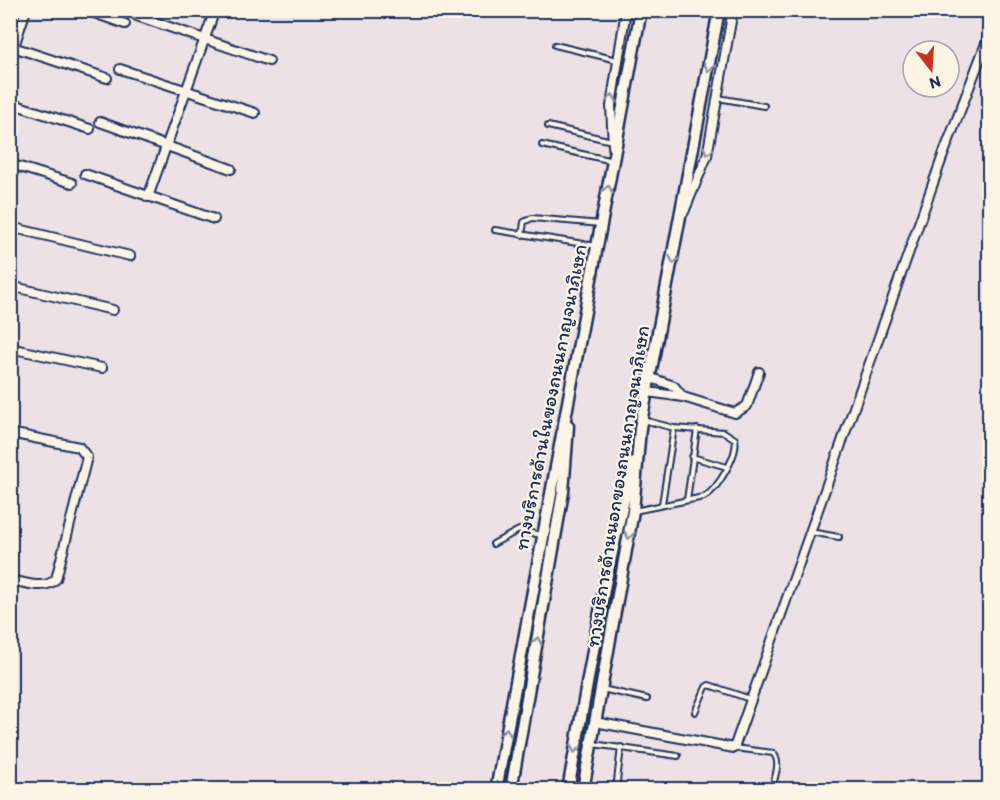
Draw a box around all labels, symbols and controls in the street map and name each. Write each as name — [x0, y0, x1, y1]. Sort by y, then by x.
north arrow — [901, 39, 961, 99]
one-way arrow — [703, 63, 715, 73]
text: N — [927, 72, 943, 94]
one-way arrow — [605, 93, 618, 102]
one-way arrow — [702, 146, 715, 156]
one-way arrow — [601, 185, 614, 195]
street label: ทางบริการด้านในของถนนกาญจนาภิเษก — [509, 242, 591, 552]
one-way arrow — [668, 255, 681, 265]
street label: ทางบริการด้านนอกของถนนกาญจนาภิเษก — [580, 323, 654, 649]
one-way arrow — [623, 530, 636, 540]
one-way arrow — [531, 636, 543, 646]
one-way arrow — [500, 727, 512, 737]
one-way arrow — [569, 744, 581, 754]

